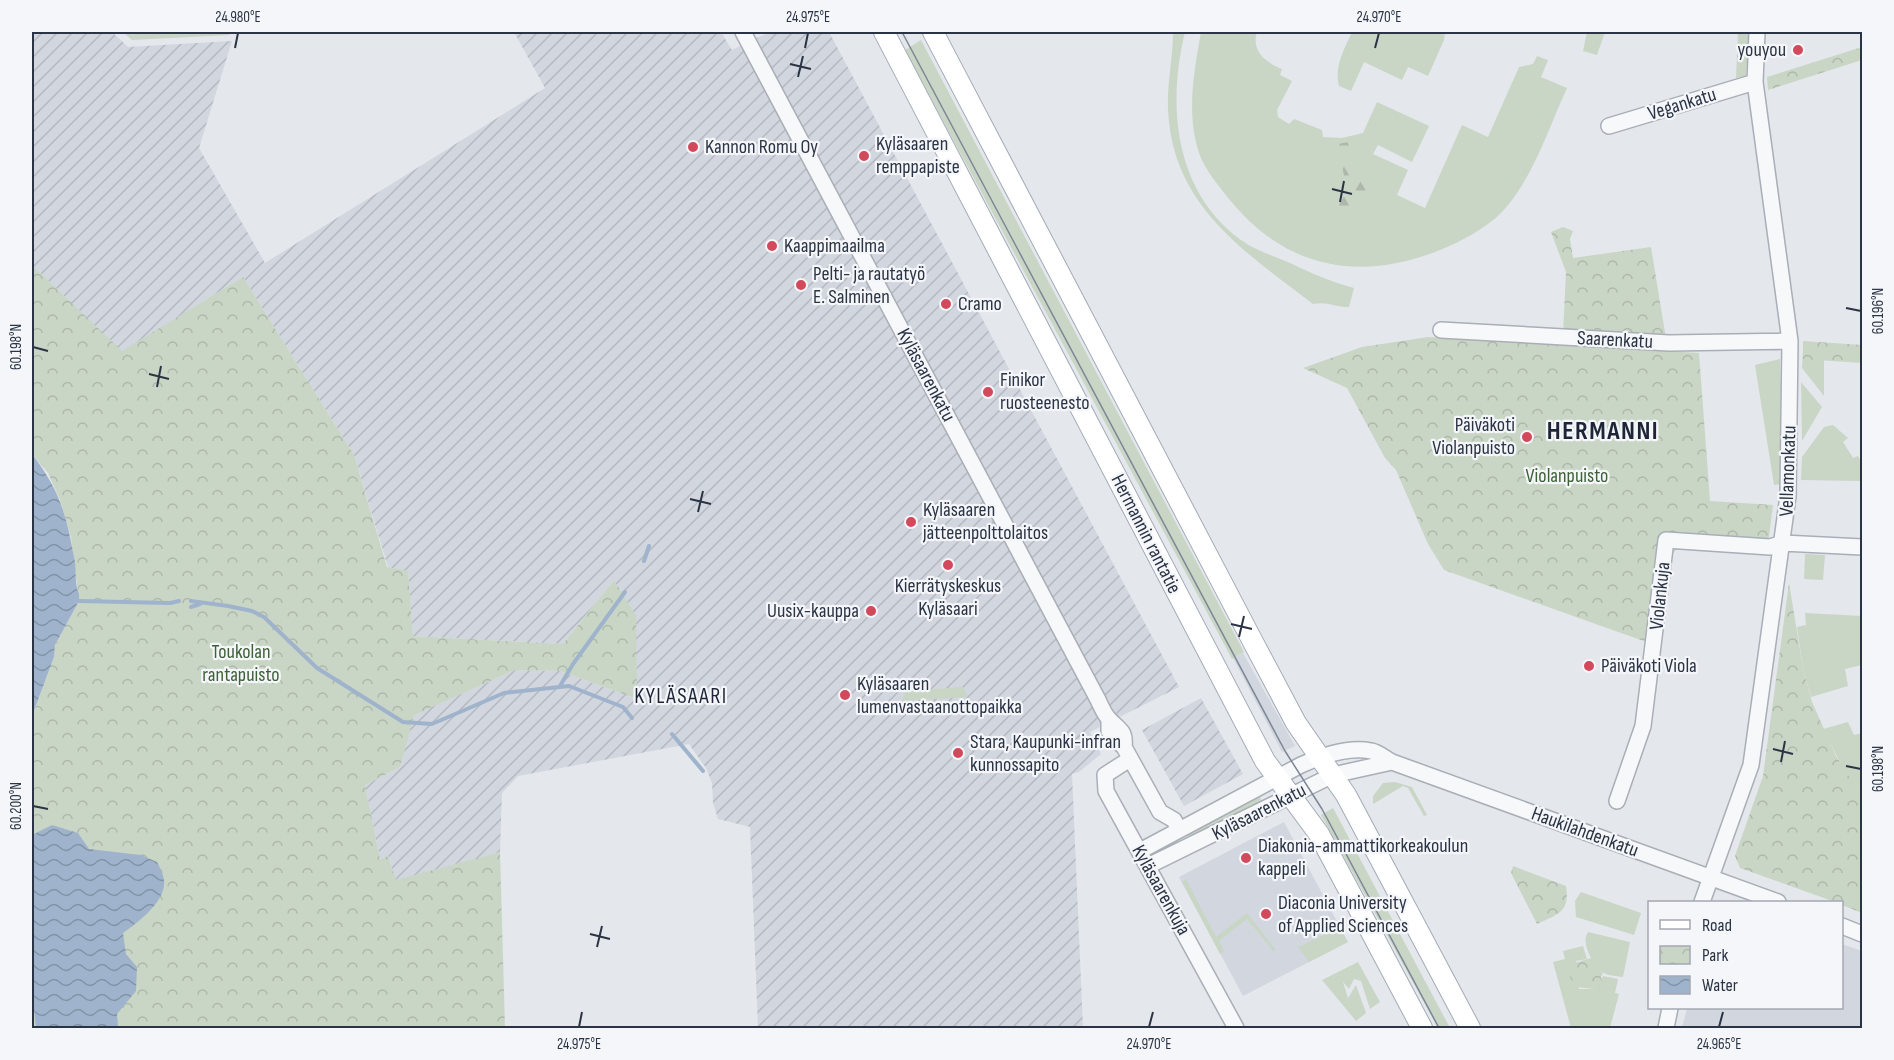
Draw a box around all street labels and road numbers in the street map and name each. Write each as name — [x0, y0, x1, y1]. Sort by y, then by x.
street label: Vegankatu — [1645, 82, 1719, 126]
street label: Kyläsaarenkatu — [891, 324, 961, 426]
street label: Saarenkatu — [1577, 326, 1653, 354]
street label: Vellamonkatu — [1774, 425, 1802, 517]
street label: Hermannin rantatie — [1106, 470, 1186, 598]
street label: Violankuja — [1644, 561, 1676, 631]
street label: Kyläsaarenkatu — [1208, 778, 1310, 846]
street label: Haukilahdenkatu — [1528, 802, 1642, 862]
street label: Kyläsaarenkuja — [1126, 841, 1196, 939]

